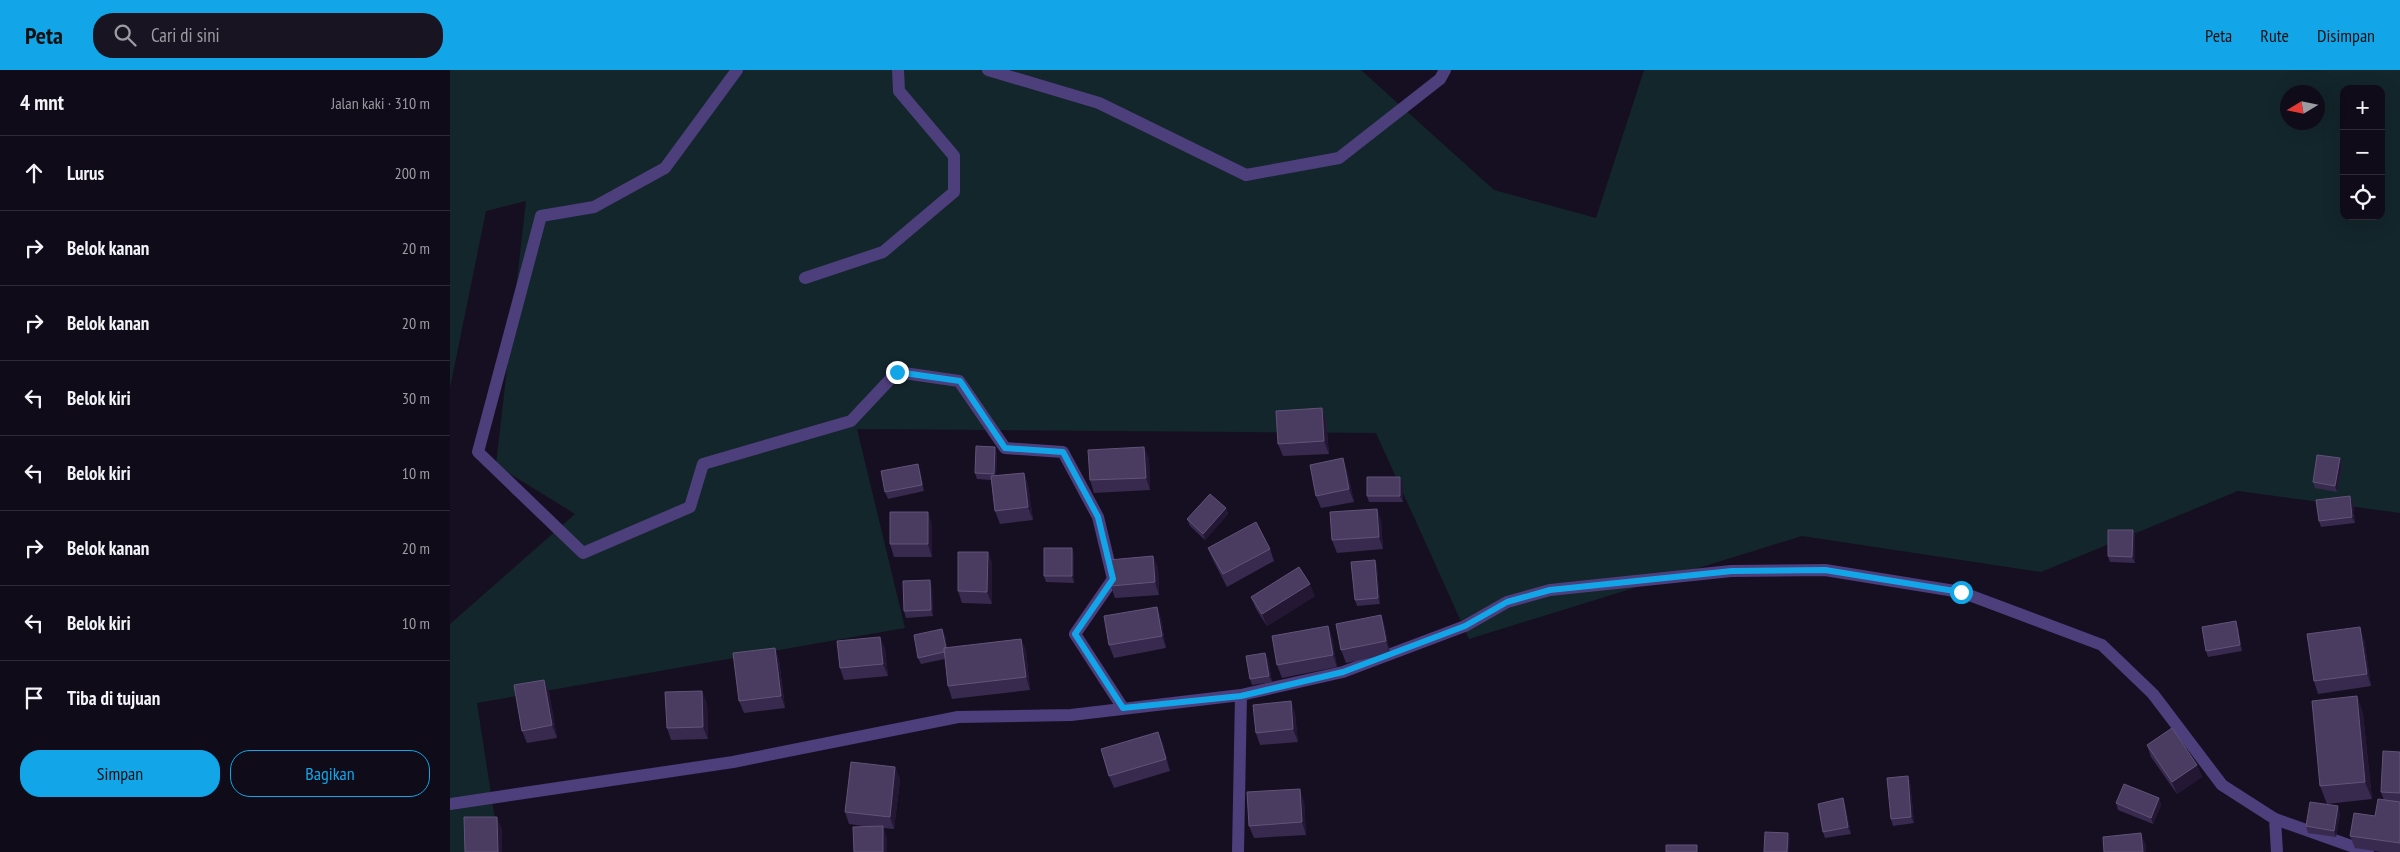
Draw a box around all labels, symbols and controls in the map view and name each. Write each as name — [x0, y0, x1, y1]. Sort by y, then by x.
search box — [93, 13, 443, 58]
text: Peta — [25, 20, 63, 51]
icon: search — [111, 21, 139, 49]
text: Cari di sini — [151, 23, 220, 47]
text: Peta — [2205, 24, 2232, 47]
text: Rute — [2260, 24, 2289, 47]
text: Disimpan — [2317, 24, 2375, 47]
north arrow — [2280, 85, 2325, 130]
map controls — [2340, 85, 2385, 220]
button: + — [2340, 85, 2385, 130]
text: 4 mnt — [20, 89, 64, 116]
text: Jalan kaki · 310 m — [331, 93, 430, 113]
button: − — [2340, 130, 2385, 175]
icon: ahead — [20, 159, 48, 187]
text: Lurus — [67, 161, 104, 185]
text: 200 m — [395, 163, 430, 183]
button: locate — [2340, 175, 2385, 220]
icon: right — [20, 234, 48, 262]
text: Belok kanan — [67, 236, 149, 260]
text: 20 m — [402, 238, 430, 258]
icon: right — [20, 309, 48, 337]
text: Belok kanan — [67, 311, 149, 335]
text: 20 m — [402, 313, 430, 333]
route end — [886, 361, 909, 384]
icon: left — [20, 384, 48, 412]
text: Belok kiri — [67, 386, 131, 410]
text: 30 m — [402, 388, 430, 408]
icon: left — [20, 459, 48, 487]
text: Belok kiri — [67, 461, 131, 485]
text: 10 m — [402, 463, 430, 483]
icon: right — [20, 534, 48, 562]
text: Belok kanan — [67, 536, 149, 560]
text: 20 m — [402, 538, 430, 558]
route start — [1950, 581, 1973, 604]
icon: left — [20, 609, 48, 637]
text: Belok kiri — [67, 611, 131, 635]
text: 10 m — [402, 613, 430, 633]
icon: arrive — [20, 684, 48, 712]
text: Tiba di tujuan — [67, 686, 160, 710]
button: Simpan — [20, 750, 220, 797]
button: Bagikan — [230, 750, 430, 797]

